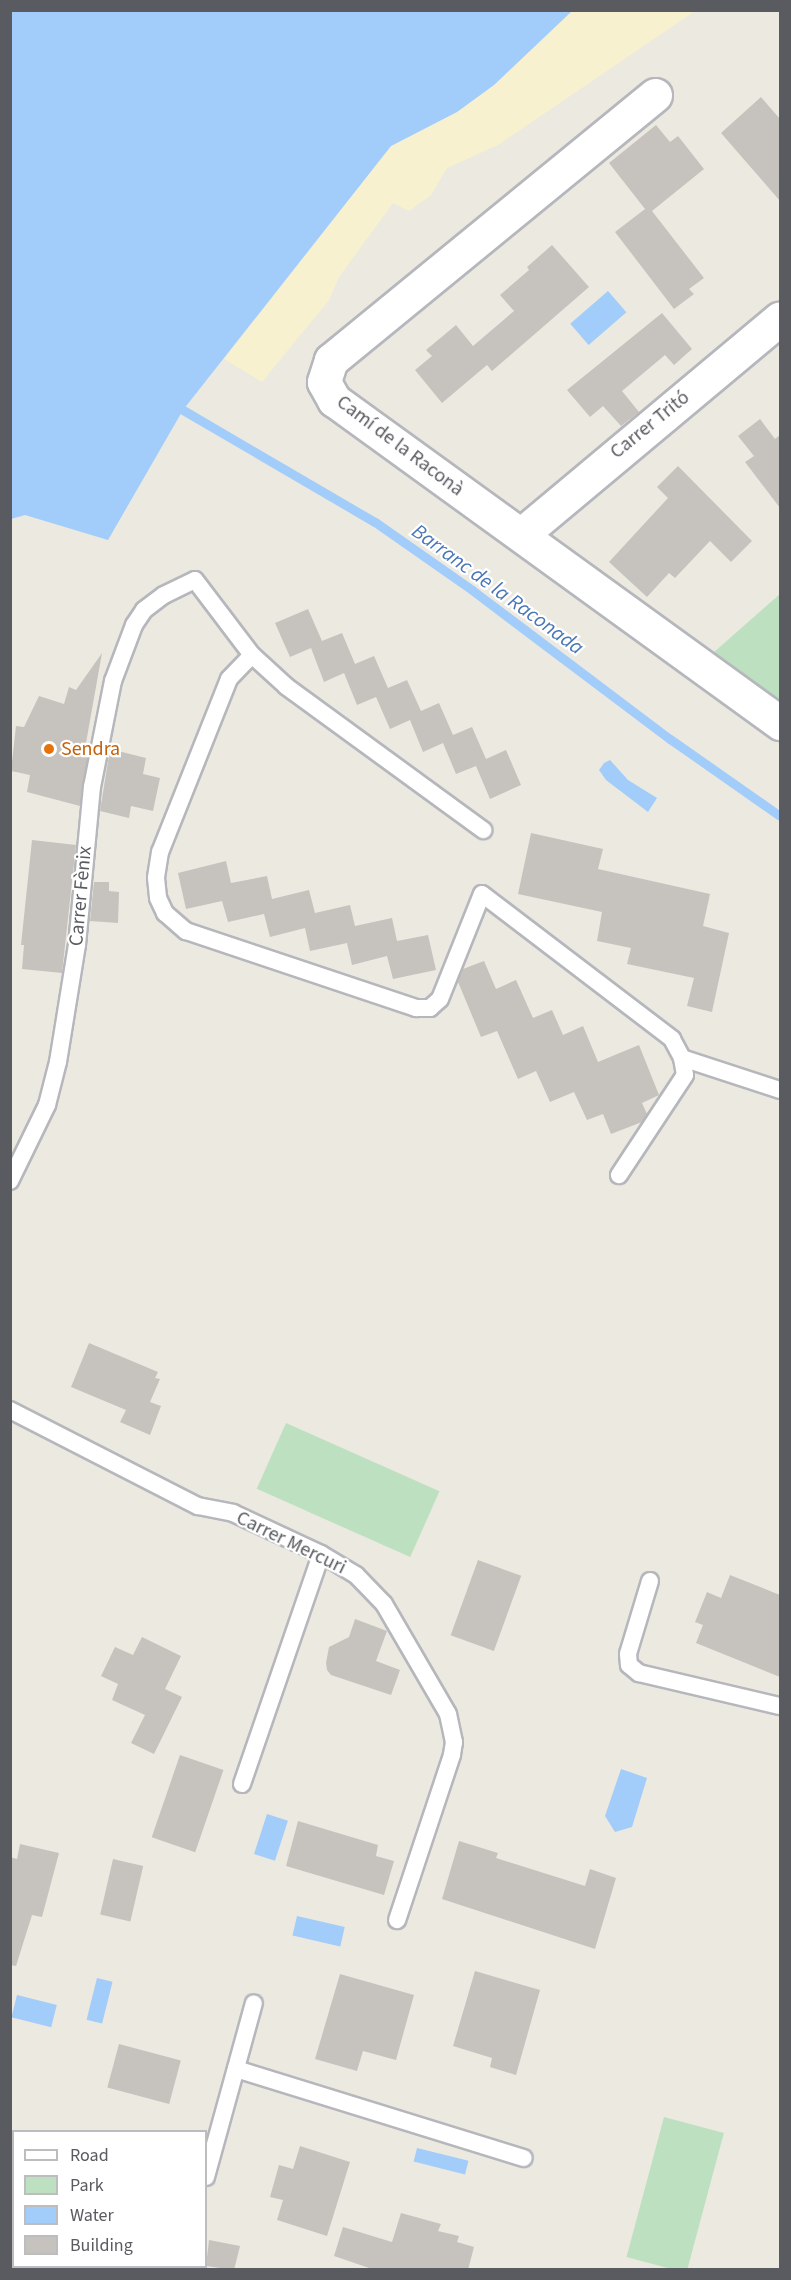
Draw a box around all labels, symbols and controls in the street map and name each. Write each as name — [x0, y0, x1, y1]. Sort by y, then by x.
street label: Carrer Tritó — [606, 386, 694, 464]
street label: Camí de la Raconà — [332, 390, 468, 502]
water label: Barranc de la Raconada — [407, 518, 589, 660]
place label: Sendra — [61, 737, 120, 761]
marker: Sendra — [42, 742, 56, 756]
street label: Carrer Fènix — [65, 845, 97, 947]
street label: Carrer Mercuri — [232, 1506, 350, 1580]
legend — [12, 2130, 207, 2268]
text: Road — [70, 2143, 109, 2168]
text: Park — [70, 2173, 104, 2198]
text: Water — [70, 2203, 114, 2228]
text: Building — [70, 2233, 133, 2258]

